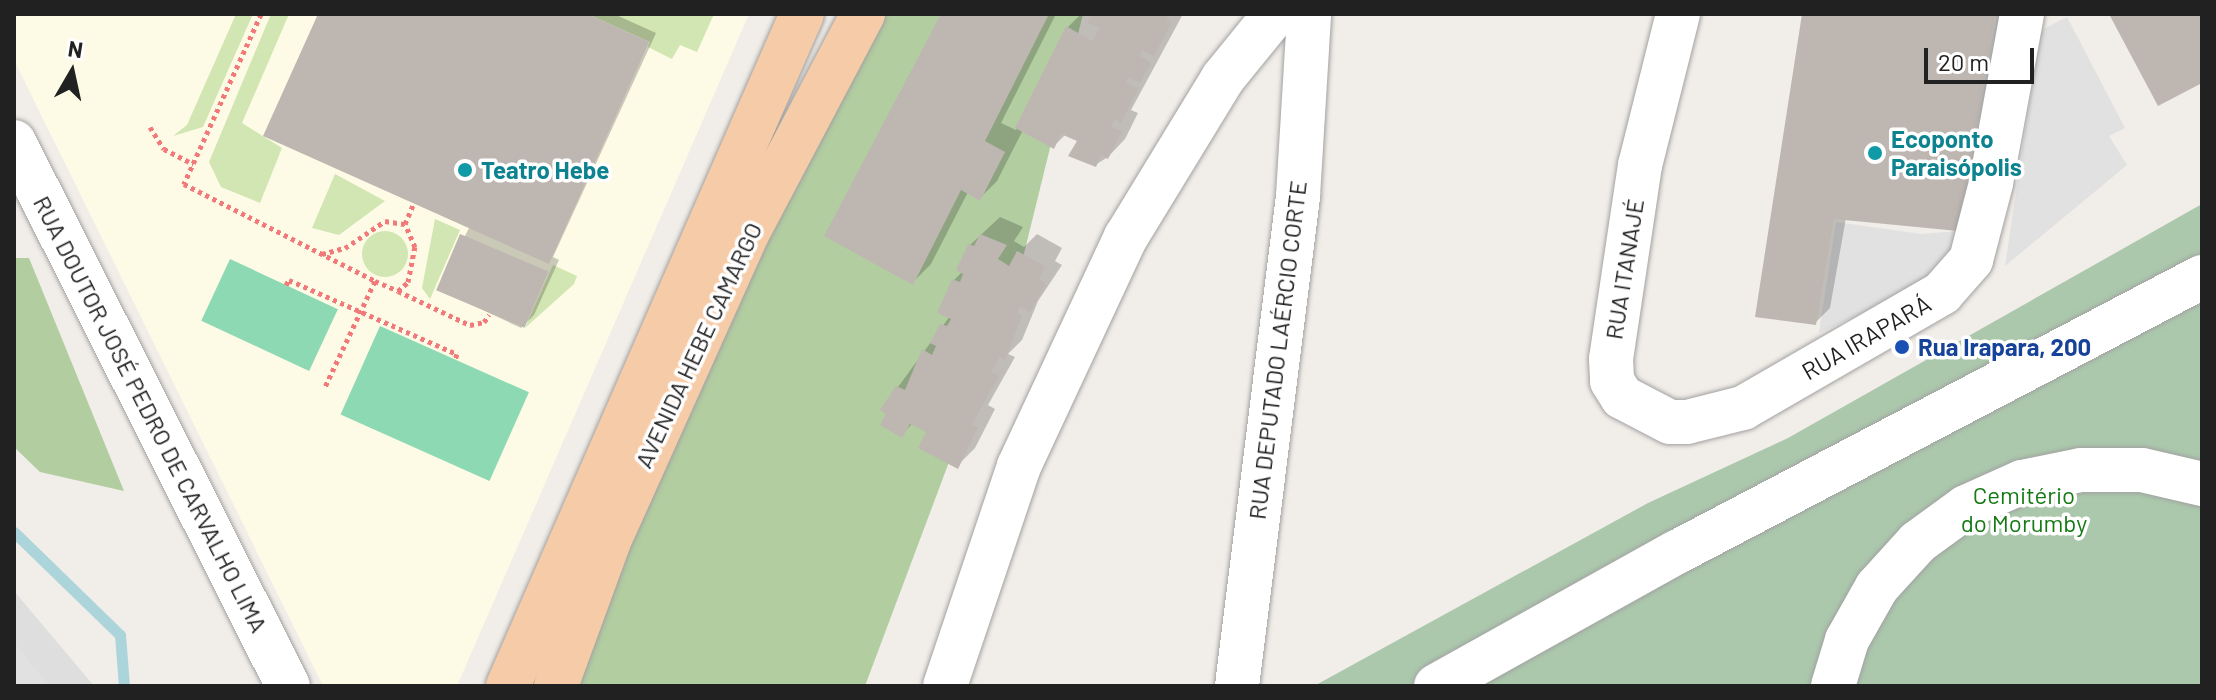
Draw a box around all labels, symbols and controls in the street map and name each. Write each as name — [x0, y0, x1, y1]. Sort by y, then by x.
north arrow — [32, 32, 112, 112]
scale bar — [1928, 32, 2038, 82]
text: N — [66, 34, 85, 62]
text: 20 m — [1938, 47, 1989, 76]
place label: Ecoponto Paraisópolis — [1891, 125, 2022, 181]
marker: Ecoponto Paraisópolis — [1866, 144, 1884, 162]
place label: Teatro Hebe — [481, 156, 609, 184]
marker: Teatro Hebe — [456, 161, 474, 179]
street label: RUA DEPUTADO LAÉRCIO CORTE — [1242, 179, 1312, 521]
street label: RUA DOUTOR JOSÉ PEDRO DE CARVALHO LIMA — [28, 191, 274, 637]
street label: RUA ITANAJÉ — [1599, 197, 1649, 341]
street label: AVENIDA HEBE CAMARGO — [628, 218, 768, 472]
street label: RUA IRAPARÁ — [1796, 288, 1936, 386]
place label: Rua Irapara, 200 — [1918, 333, 2091, 361]
marker: Rua Irapara, 200 — [1893, 338, 1911, 356]
park label: Cemitério do Morumby — [1961, 481, 2087, 537]

